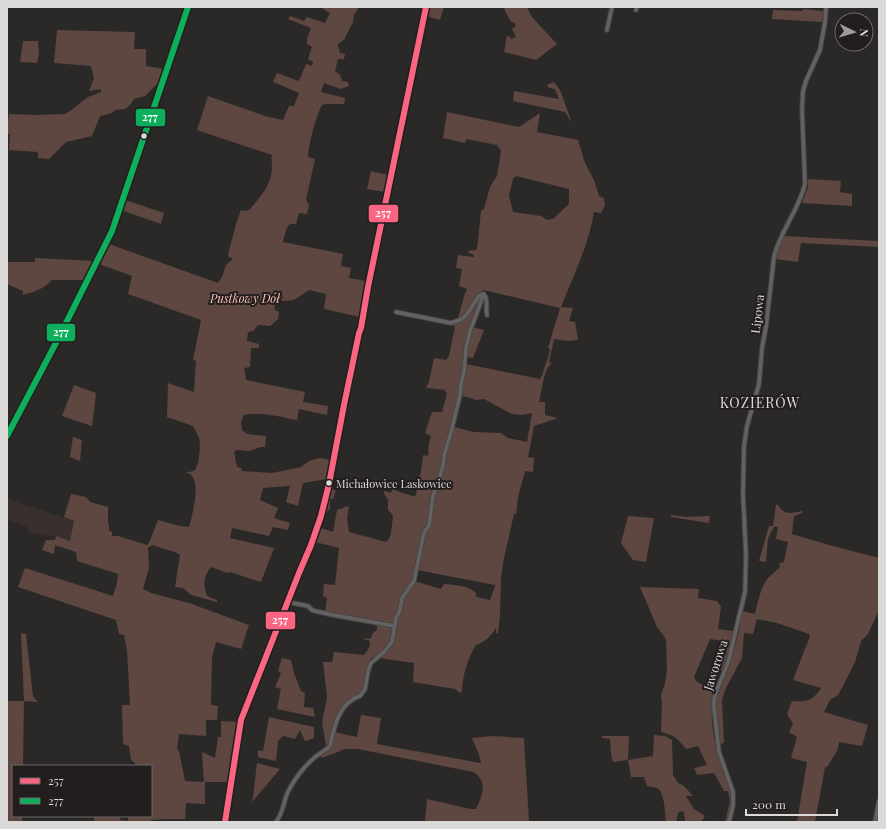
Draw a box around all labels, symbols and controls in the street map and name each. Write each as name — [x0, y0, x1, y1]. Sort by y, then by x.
north arrow — [834, 12, 874, 52]
text: N — [857, 28, 872, 38]
line badge: 277 — [135, 108, 166, 127]
text: 277 — [142, 109, 158, 124]
unlabelled marker — [139, 131, 149, 141]
line badge: 257 — [368, 204, 399, 223]
text: 257 — [375, 205, 391, 220]
park label: Pustkowy Dół — [209, 290, 281, 306]
street label: Lipowa — [747, 294, 767, 334]
line badge: 277 — [46, 323, 76, 342]
text: 277 — [53, 324, 69, 339]
district label: KOZIERÓW — [720, 393, 800, 412]
place label: Michałowice Laskowiec — [336, 476, 452, 491]
marker: Michałowice Laskowiec — [324, 478, 334, 488]
line badge: 257 — [265, 611, 296, 630]
text: 257 — [272, 612, 288, 627]
street label: Jaworowa — [699, 638, 731, 693]
legend — [12, 765, 152, 817]
text: 257 — [48, 772, 64, 788]
scale bar — [746, 791, 837, 817]
text: 277 — [48, 792, 64, 808]
text: 200 m — [752, 796, 786, 812]

